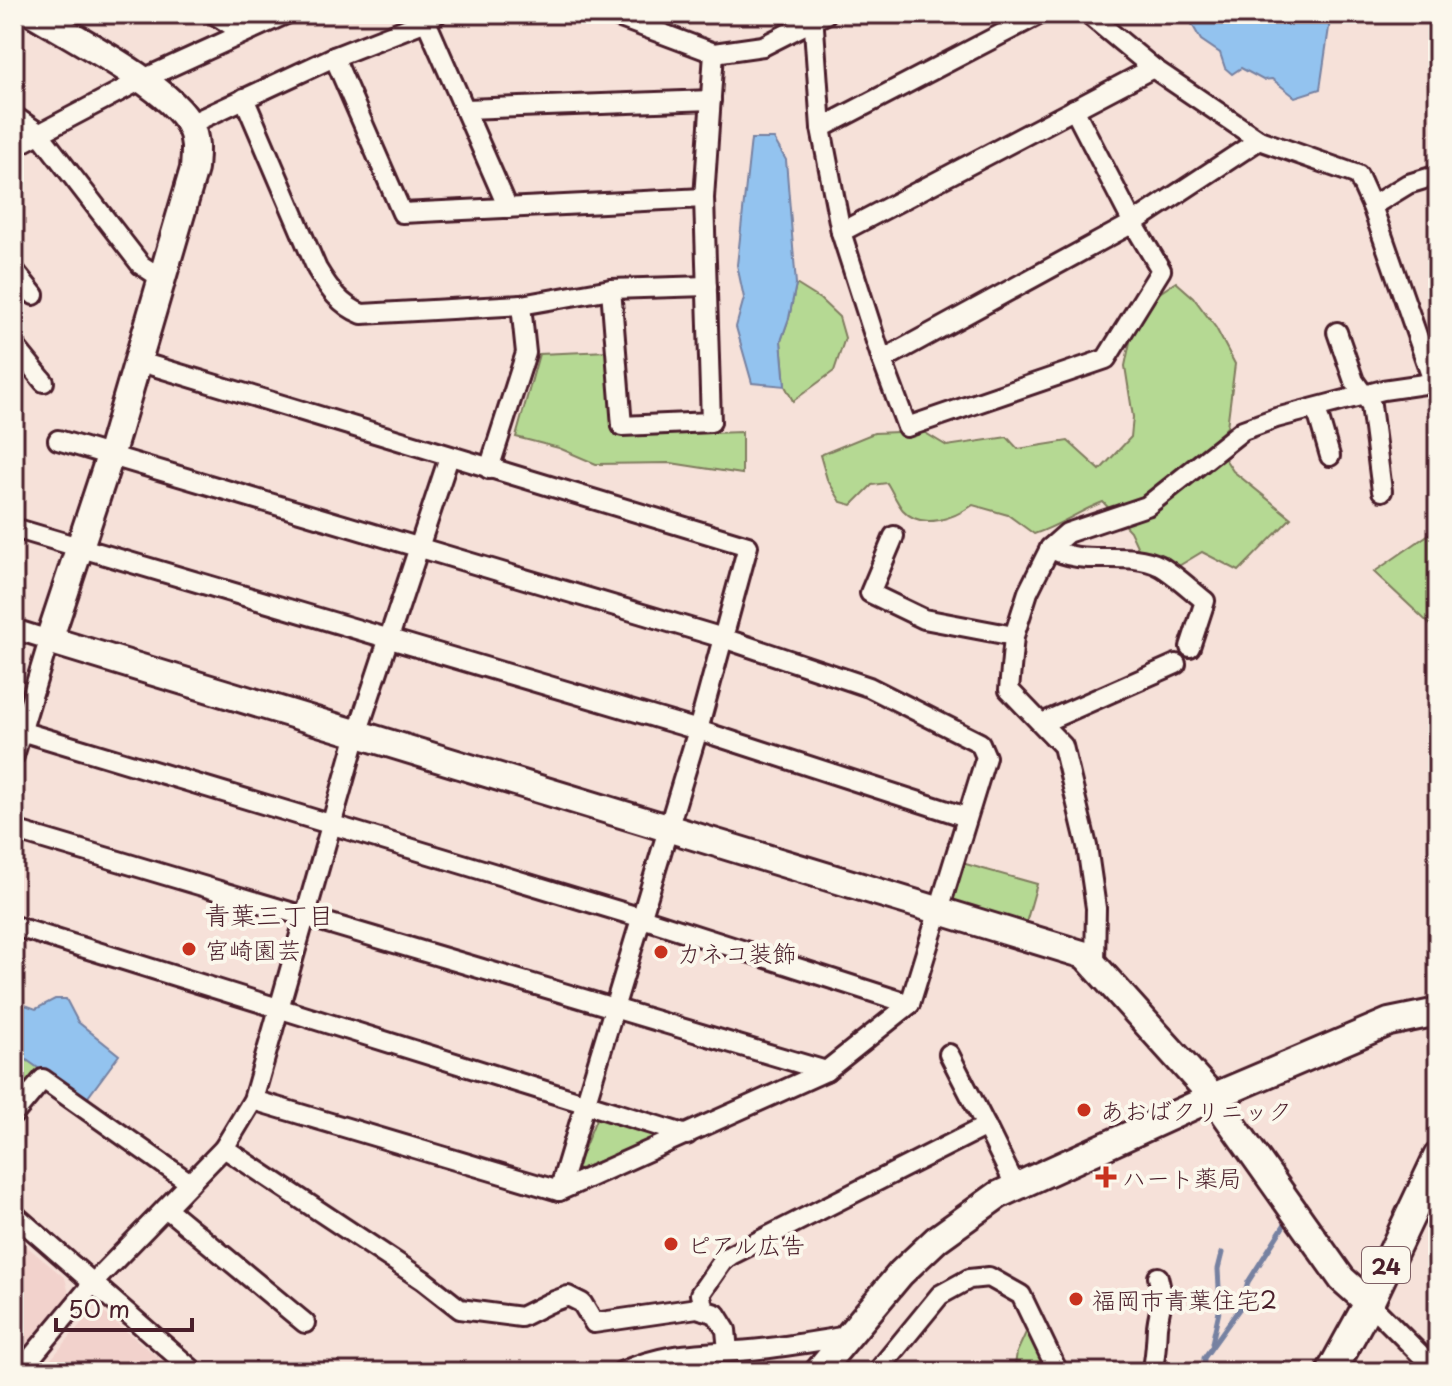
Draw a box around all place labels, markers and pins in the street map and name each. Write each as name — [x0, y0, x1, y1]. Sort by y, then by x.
place label: 宮崎園芸 — [205, 931, 301, 967]
place label: カネコ装飾 — [677, 934, 797, 970]
marker: 宮崎園芸 — [180, 940, 198, 958]
marker: カネコ装飾 — [652, 943, 670, 961]
place label: あおばクリニック — [1100, 1092, 1292, 1128]
marker: あおばクリニック — [1075, 1101, 1093, 1119]
place label: ハート薬局 — [1122, 1159, 1242, 1195]
marker: ハート薬局 — [1097, 1168, 1115, 1186]
place label: ピアル広告 — [687, 1226, 806, 1262]
marker: ピアル広告 — [662, 1235, 680, 1253]
place label: 福岡市青葉住宅2 — [1092, 1281, 1277, 1317]
marker: 福岡市青葉住宅2 — [1067, 1290, 1085, 1308]

